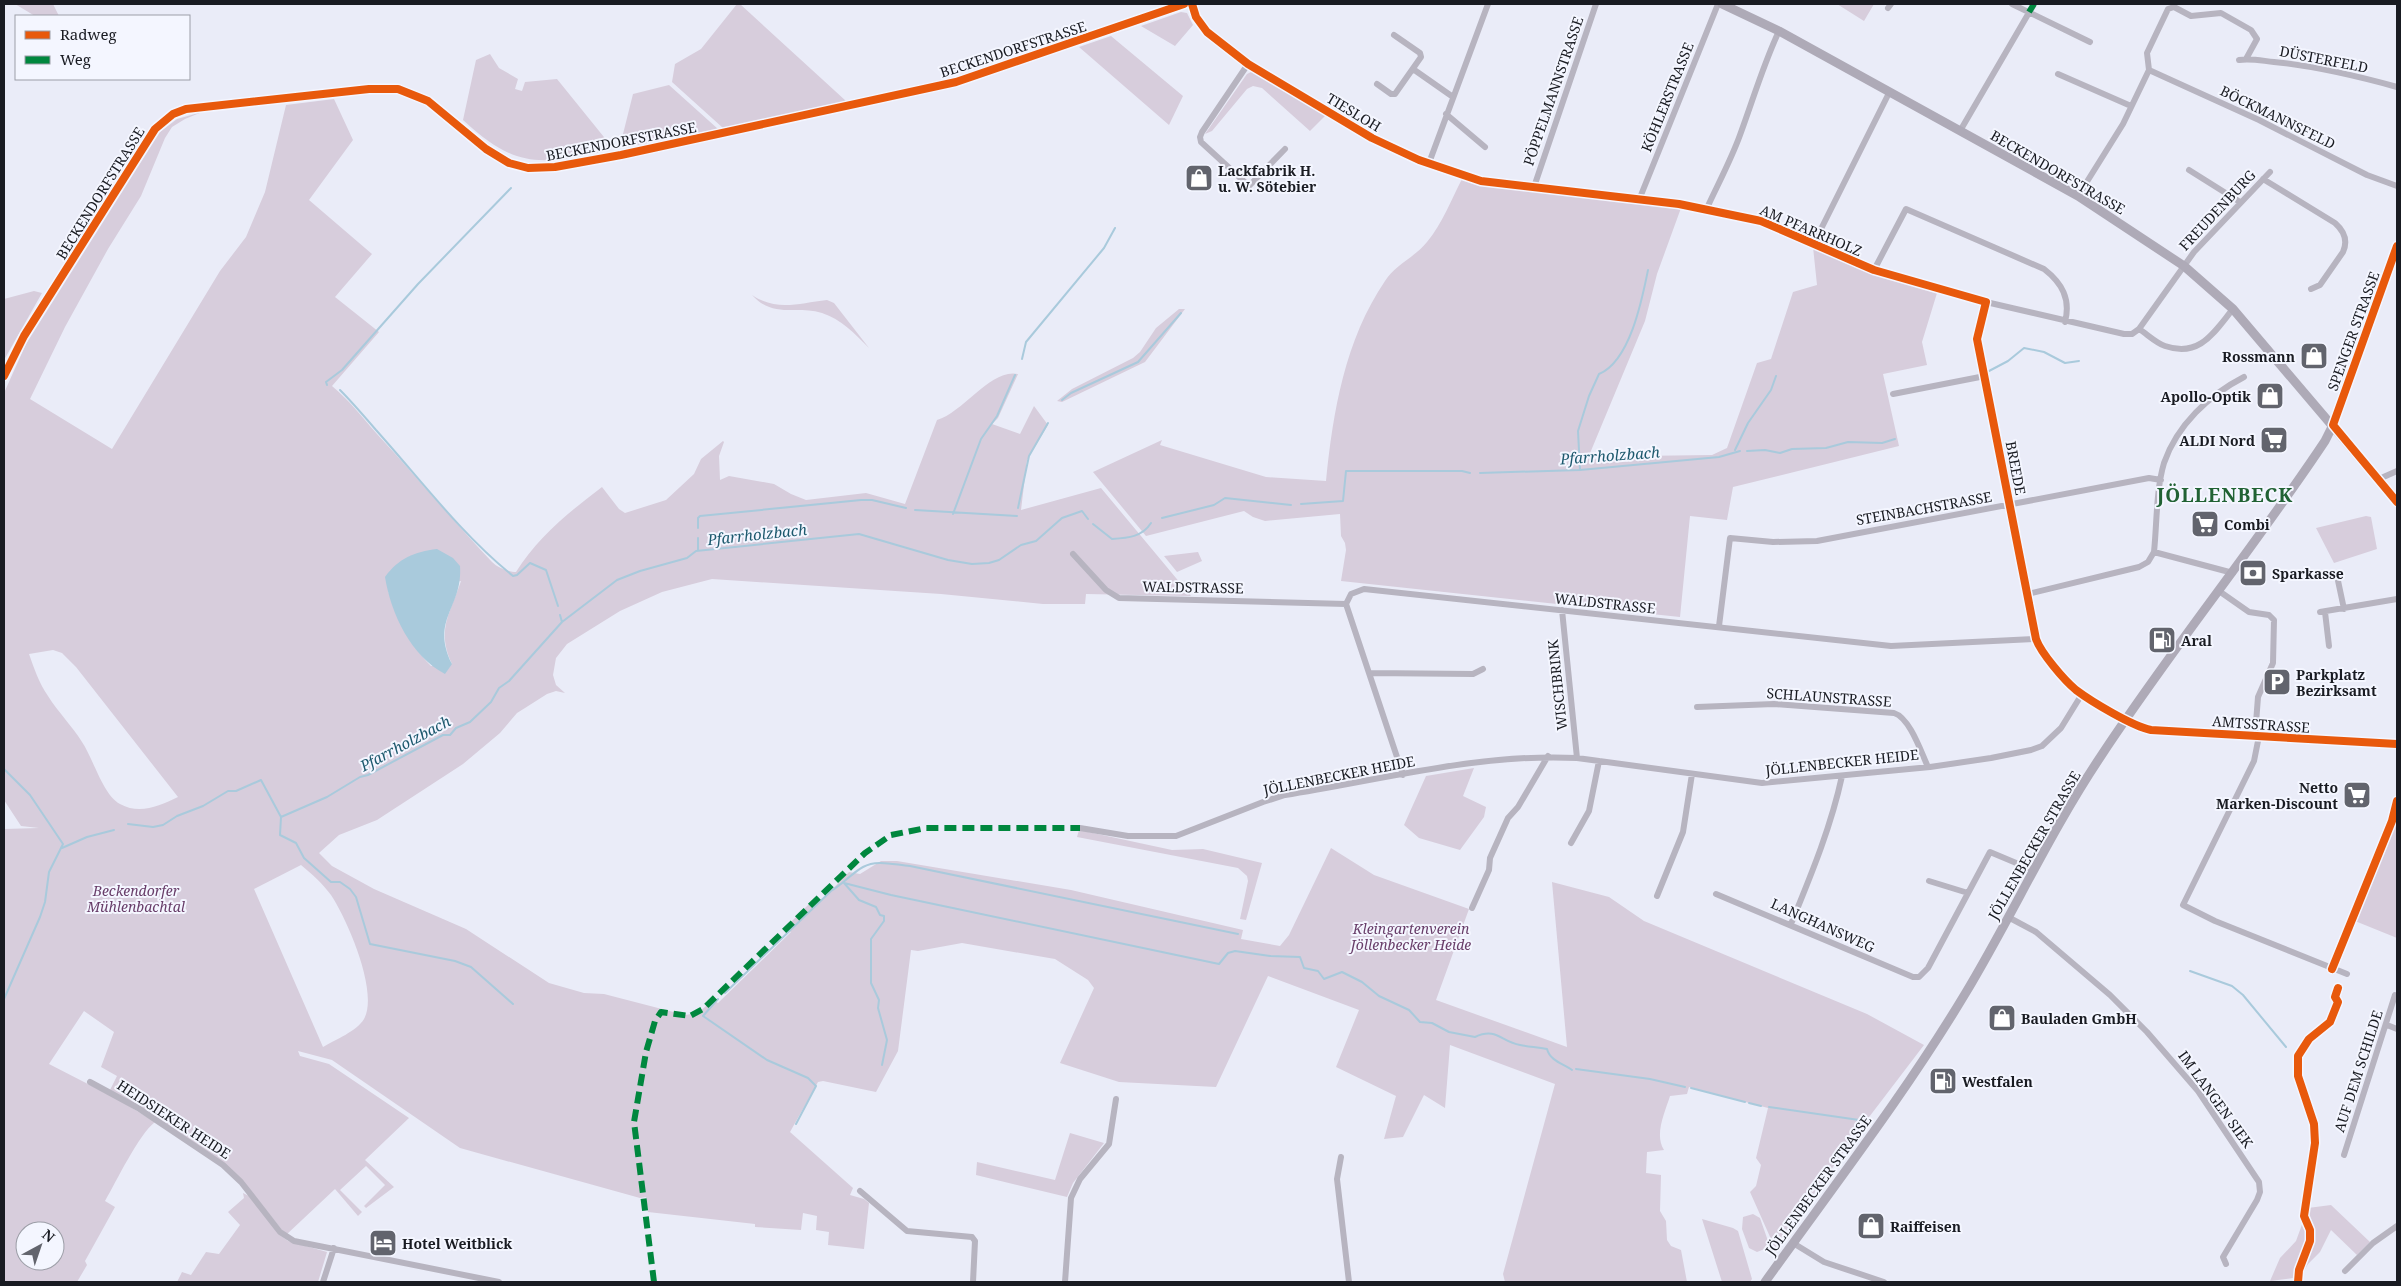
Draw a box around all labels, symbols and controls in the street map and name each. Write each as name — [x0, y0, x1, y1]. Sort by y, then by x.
street label: PÖPPELMANNSTRASSE — [1519, 14, 1588, 168]
legend — [15, 15, 190, 80]
street label: BECKENDORFSTRASSE — [937, 16, 1089, 82]
text: Radweg — [60, 24, 117, 44]
street label: KÖHLERSTRASSE — [1636, 39, 1698, 155]
street label: DÜSTERFELD — [2278, 41, 2370, 77]
text: Weg — [60, 49, 91, 69]
street label: BÖCKMANNSFELD — [2217, 81, 2339, 153]
street label: TIESLOH — [1323, 88, 1385, 136]
street label: BECKENDORFSTRASSE — [544, 117, 698, 165]
street label: BECKENDORFSTRASSE — [52, 123, 149, 263]
street label: BECKENDORFSTRASSE — [1987, 126, 2129, 219]
place label: Lackfabrik H. u. W. Sötebier — [1218, 161, 1317, 196]
shop icon: Lackfabrik H. u. W. Sötebier — [1184, 163, 1214, 193]
street label: FREUDENBURG — [2175, 166, 2259, 254]
street label: AM PFARRHOLZ — [1757, 200, 1865, 260]
street label: SPENGER STRASSE — [2323, 268, 2384, 393]
shop icon: Rossmann — [2299, 341, 2329, 371]
place label: Rossmann — [2222, 347, 2295, 366]
shop icon: Apollo-Optik — [2255, 381, 2285, 411]
place label: Apollo-Optik — [2160, 387, 2251, 406]
supermarket icon: ALDI Nord — [2259, 425, 2289, 455]
place label: ALDI Nord — [2179, 431, 2255, 450]
street label: BREEDE — [2001, 439, 2031, 497]
water label: Pfarrholzbach — [1558, 442, 1661, 469]
district label: JÖLLENBECK — [2156, 482, 2293, 508]
street label: STEINBACHSTRASSE — [1855, 487, 1994, 529]
supermarket icon: Combi — [2190, 509, 2220, 539]
place label: Combi — [2224, 515, 2270, 534]
water label: Pfarrholzbach — [705, 519, 808, 549]
bank icon: Sparkasse — [2238, 558, 2268, 588]
place label: Sparkasse — [2272, 564, 2344, 583]
street label: WALDSTRASSE — [1142, 577, 1244, 597]
street label: WALDSTRASSE — [1554, 588, 1657, 618]
fuel station icon: Aral — [2147, 625, 2177, 655]
place label: Aral — [2181, 631, 2212, 650]
street label: WISCHBRINK — [1543, 639, 1571, 731]
place label: Parkplatz Bezirksamt — [2296, 665, 2377, 700]
parking icon: Parkplatz Bezirksamt — [2262, 667, 2292, 697]
street label: SCHLAUNSTRASSE — [1766, 683, 1892, 711]
water label: Pfarrholzbach — [355, 711, 454, 776]
street label: AMTSSTRASSE — [2211, 711, 2311, 737]
street label: JÖLLENBECKER HEIDE — [1763, 744, 1920, 780]
street label: JÖLLENBECKER HEIDE — [1261, 751, 1417, 799]
street label: JÖLLENBECKER STRASSE — [1983, 767, 2085, 924]
place label: Netto Marken-Discount — [2216, 778, 2338, 813]
supermarket icon: Netto Marken-Discount — [2342, 780, 2372, 810]
park label: Beckendorfer Mühlenbachtal — [86, 881, 186, 916]
street label: LANGHANSWEG — [1768, 894, 1878, 956]
park label: Kleingartenverein Jöllenbecker Heide — [1348, 919, 1471, 954]
shop icon: Bauladen GmbH — [1987, 1003, 2017, 1033]
street label: AUF DEM SCHILDE — [2329, 1007, 2387, 1134]
place label: Bauladen GmbH — [2021, 1009, 2137, 1028]
street label: IM LANGEN SIEK — [2174, 1047, 2258, 1151]
fuel station icon: Westfalen — [1928, 1066, 1958, 1096]
place label: Westfalen — [1962, 1072, 2033, 1091]
street label: HEIDSIEKER HEIDE — [114, 1075, 235, 1163]
street label: JÖLLENBECKER STRASSE — [1760, 1111, 1876, 1260]
shop icon: Raiffeisen — [1856, 1211, 1886, 1241]
place label: Raiffeisen — [1890, 1217, 1961, 1236]
north arrow — [15, 1221, 65, 1271]
text: N — [38, 1225, 59, 1246]
hotel icon: Hotel Weitblick — [368, 1228, 398, 1258]
place label: Hotel Weitblick — [402, 1234, 512, 1253]

